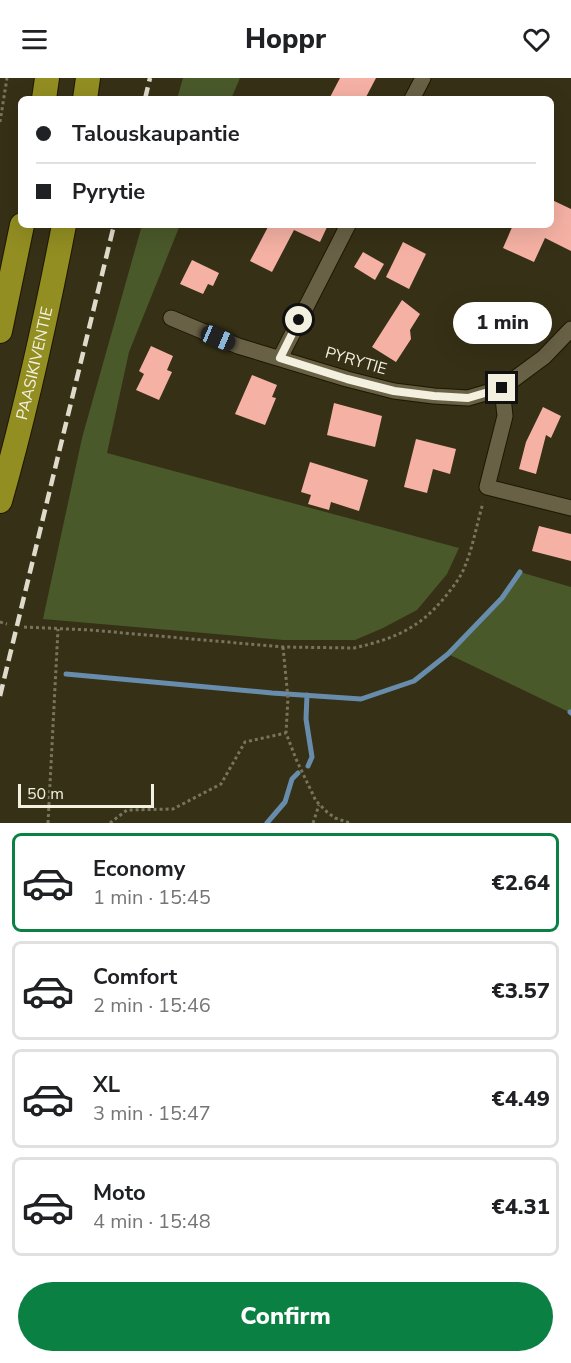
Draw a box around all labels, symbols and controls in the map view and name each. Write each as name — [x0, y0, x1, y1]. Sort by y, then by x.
text: Hoppr — [245, 21, 326, 58]
icon: menu — [18, 23, 51, 56]
icon: heart — [520, 23, 553, 56]
text: Talouskaupantie — [72, 119, 240, 149]
text: Pyrytie — [72, 177, 145, 207]
callout: 1 min — [452, 301, 552, 343]
street label: PAASIKIVENTIE — [11, 305, 58, 422]
route start — [285, 306, 312, 333]
text: 1 min — [476, 309, 529, 336]
car — [198, 323, 238, 353]
street label: PYRYTIE — [323, 342, 389, 380]
route end — [488, 374, 515, 401]
scale bar — [18, 781, 154, 808]
text: 50 m — [27, 783, 64, 805]
text: Economy — [93, 854, 185, 884]
icon: car — [21, 856, 75, 910]
text: €2.64 — [491, 868, 550, 898]
text: 1 min · 15:45 — [93, 884, 211, 911]
text: Comfort — [93, 962, 177, 992]
icon: car — [21, 964, 75, 1018]
text: €3.57 — [491, 976, 550, 1006]
text: 2 min · 15:46 — [93, 992, 211, 1019]
text: XL — [93, 1070, 120, 1100]
icon: car — [21, 1072, 75, 1126]
text: €4.49 — [491, 1084, 550, 1114]
text: 3 min · 15:47 — [93, 1100, 211, 1127]
text: Moto — [93, 1178, 146, 1208]
icon: car — [21, 1180, 75, 1234]
text: €4.31 — [491, 1192, 550, 1222]
text: 4 min · 15:48 — [93, 1208, 211, 1235]
button: Confirm — [18, 1282, 553, 1351]

